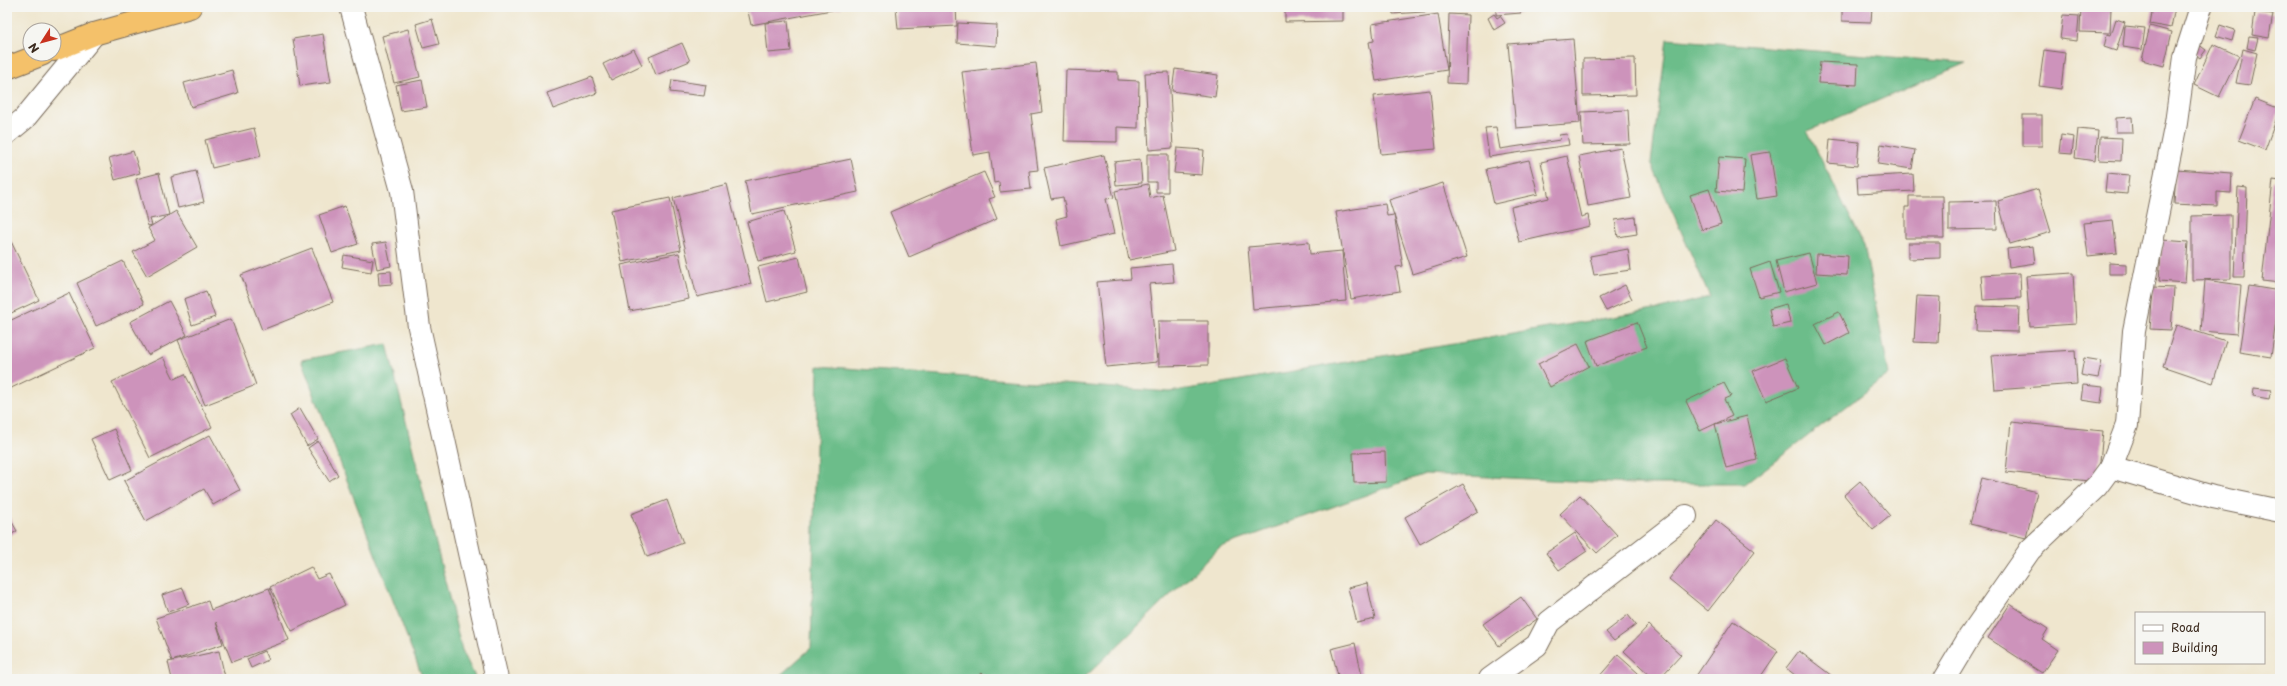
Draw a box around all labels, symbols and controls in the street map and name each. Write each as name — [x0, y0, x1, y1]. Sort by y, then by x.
north arrow — [22, 22, 62, 62]
text: N — [24, 39, 43, 57]
legend — [2135, 612, 2265, 664]
text: Road — [2171, 618, 2200, 636]
text: Building — [2171, 638, 2218, 656]

